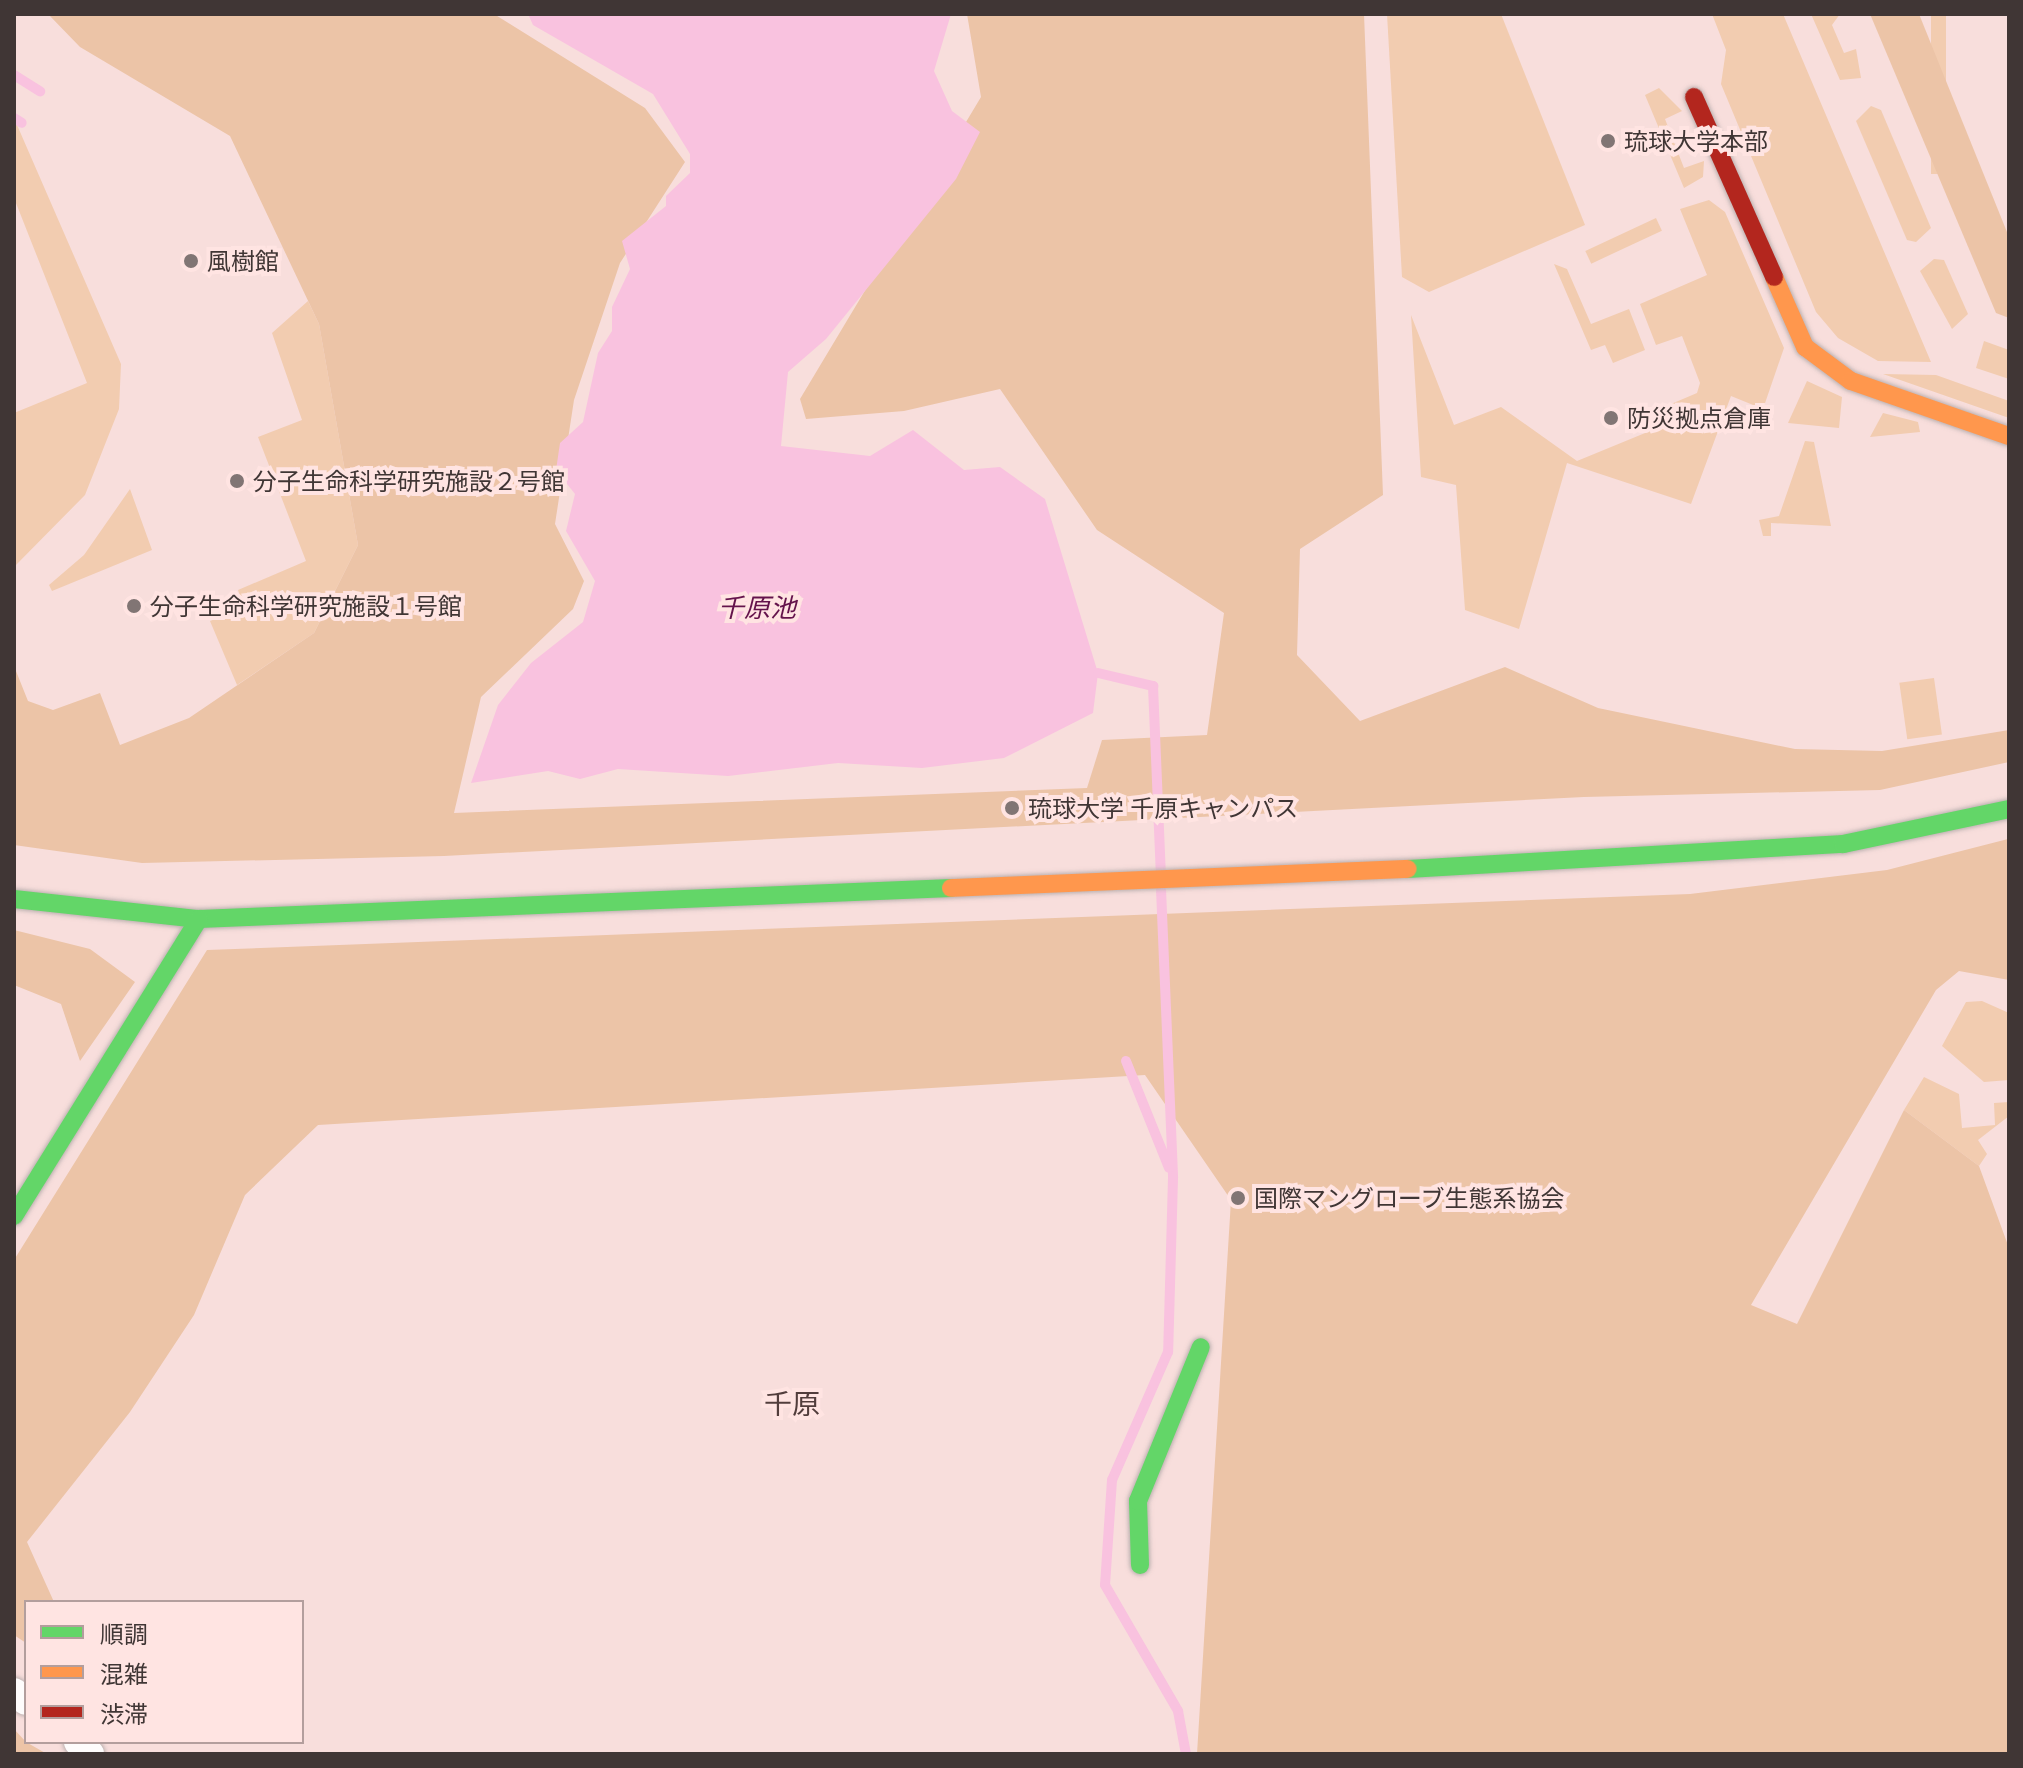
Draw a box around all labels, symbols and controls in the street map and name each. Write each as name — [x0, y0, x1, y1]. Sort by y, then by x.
place label: 琉球大学本部 — [1624, 127, 1768, 155]
marker: 琉球大学本部 — [1599, 132, 1617, 150]
place label: 風樹館 — [207, 247, 279, 275]
marker: 風樹館 — [182, 252, 200, 270]
place label: 防災拠点倉庫 — [1627, 404, 1771, 432]
marker: 防災拠点倉庫 — [1602, 409, 1620, 427]
place label: 分子生命科学研究施設２号館 — [253, 467, 565, 495]
marker: 分子生命科学研究施設２号館 — [228, 472, 246, 490]
place label: 分子生命科学研究施設１号館 — [150, 592, 462, 620]
water label: 千原池 — [718, 592, 796, 624]
marker: 分子生命科学研究施設１号館 — [125, 597, 143, 615]
place label: 琉球大学 千原キャンパス — [1028, 794, 1298, 822]
marker: 琉球大学 千原キャンパス — [1003, 799, 1021, 817]
place label: 国際マングローブ生態系協会 — [1254, 1184, 1566, 1212]
marker: 国際マングローブ生態系協会 — [1229, 1189, 1247, 1207]
district label: 千原 — [764, 1386, 820, 1420]
legend — [24, 1600, 304, 1744]
text: 順調 — [100, 1617, 148, 1650]
text: 混雑 — [100, 1657, 148, 1690]
text: 渋滞 — [100, 1697, 148, 1730]

